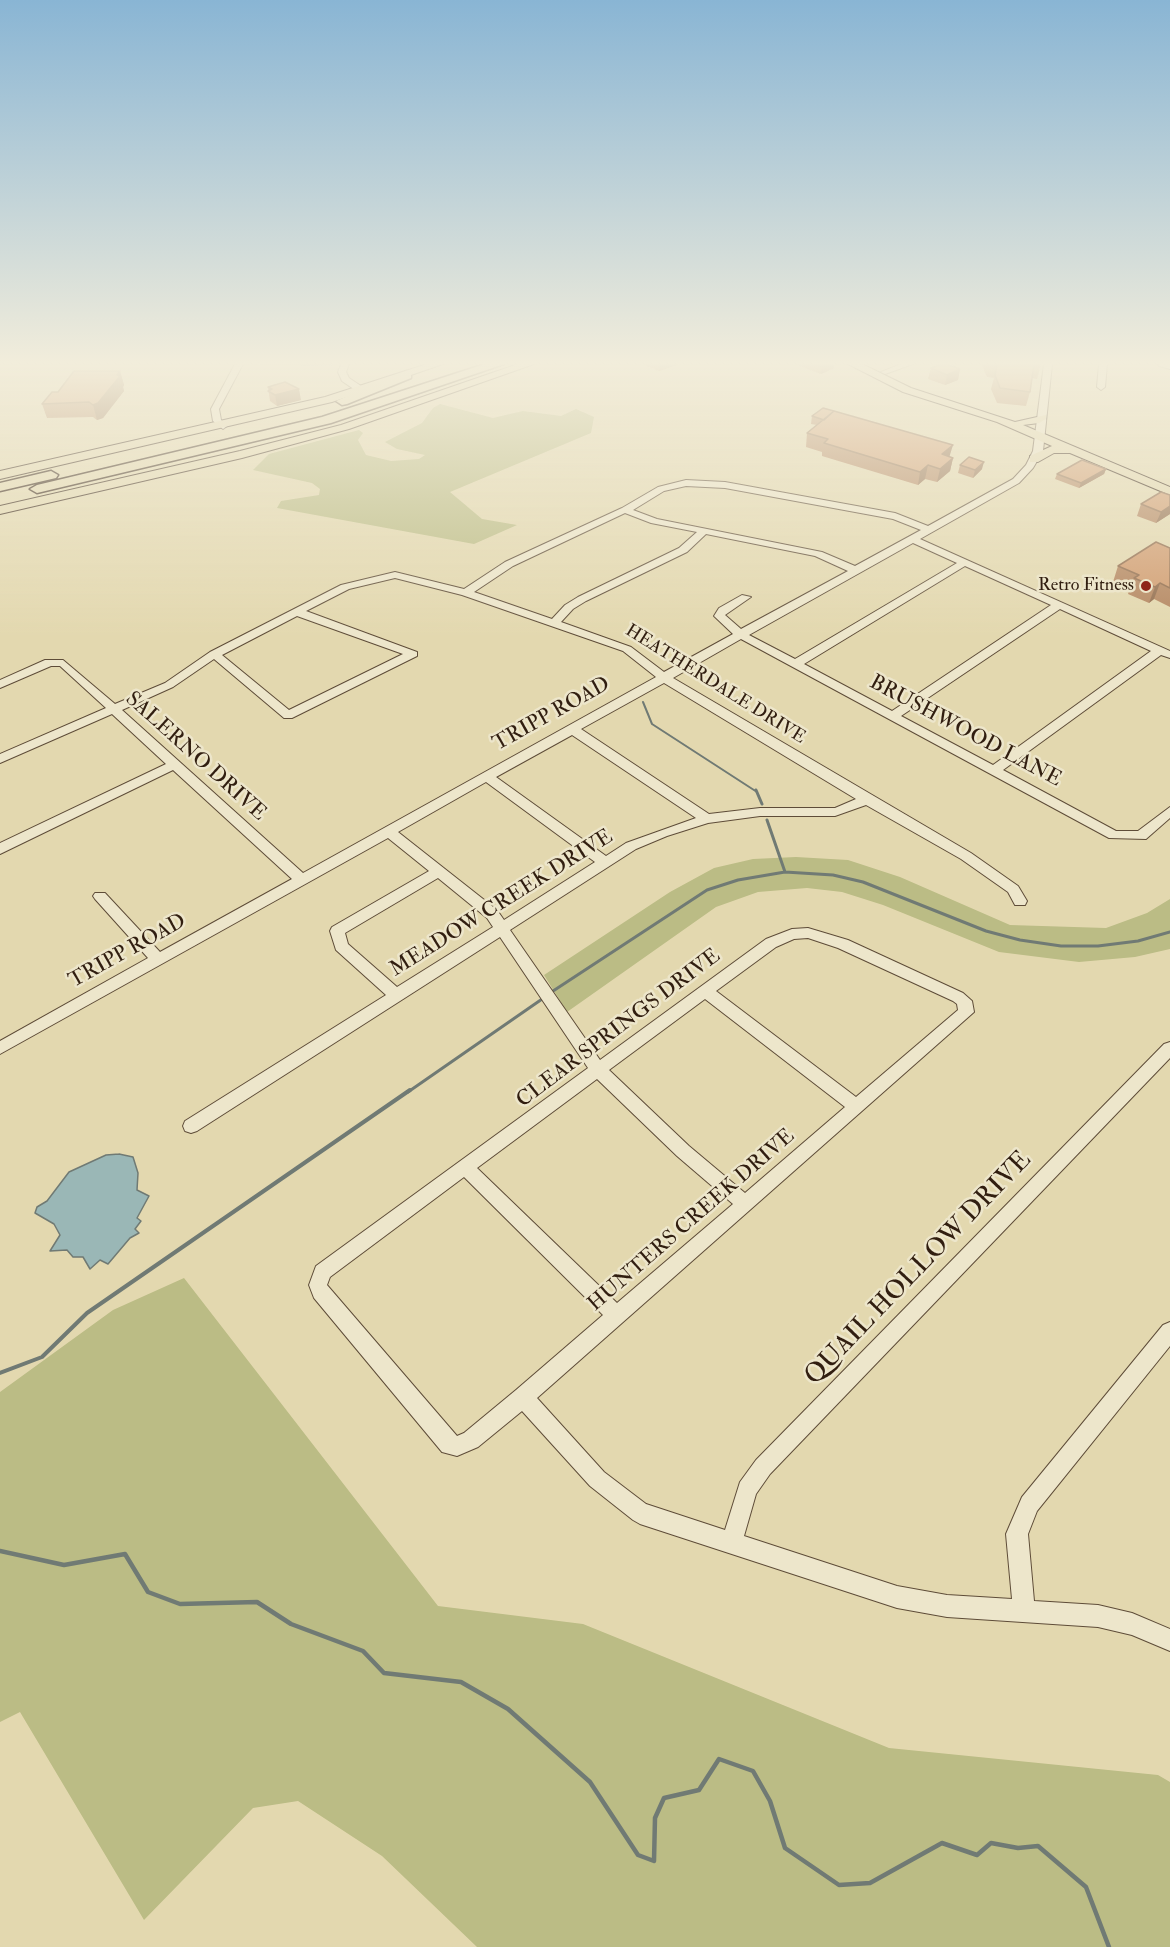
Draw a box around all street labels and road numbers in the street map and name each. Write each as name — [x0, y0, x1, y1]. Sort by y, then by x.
street label: HEATHERDALE DRIVE — [621, 621, 809, 749]
street label: BRUSHWOOD LANE — [865, 671, 1065, 793]
street label: TRIPP ROAD — [489, 672, 615, 758]
street label: SALERNO DRIVE — [119, 687, 271, 827]
street label: MEADOW CREEK DRIVE — [386, 825, 618, 983]
street label: TRIPP ROAD — [65, 909, 191, 995]
street label: CLEAR SPRINGS DRIVE — [512, 944, 726, 1114]
street label: HUNTERS CREEK DRIVE — [583, 1124, 801, 1318]
street label: QUAIL HOLLOW DRIVE — [799, 1146, 1039, 1392]

